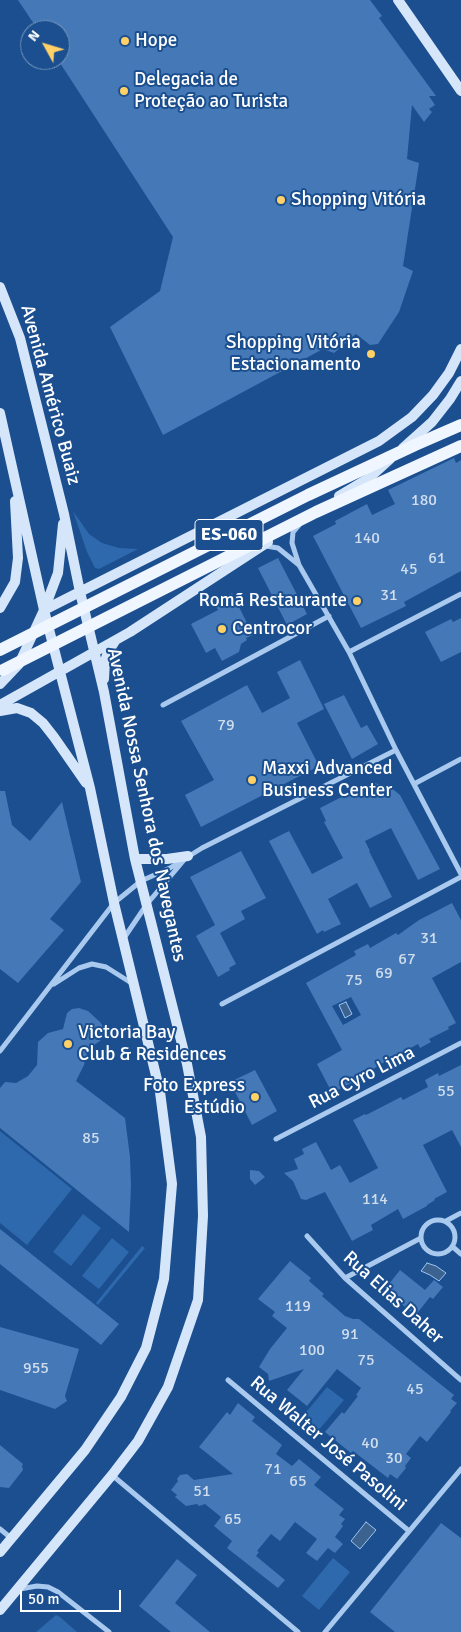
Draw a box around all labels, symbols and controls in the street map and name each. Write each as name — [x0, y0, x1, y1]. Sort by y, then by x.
north arrow — [20, 20, 70, 70]
text: N — [24, 27, 43, 45]
place label: Hope — [135, 30, 177, 52]
marker: Hope — [119, 35, 131, 47]
place label: Delegacia de Proteção ao Turista — [134, 69, 288, 113]
marker: Delegacia de Proteção ao Turista — [118, 85, 130, 97]
place label: Shopping Vitória — [291, 189, 426, 211]
marker: Shopping Vitória — [275, 194, 287, 206]
street label: Avenida Américo Buaiz — [15, 302, 85, 488]
place label: Shopping Vitória Estacionamento — [226, 332, 361, 376]
marker: Shopping Vitória Estacionamento — [365, 348, 377, 360]
house number: 180 — [411, 491, 437, 511]
road number: ES-060 — [195, 520, 263, 550]
house number: 140 — [354, 529, 380, 549]
house number: 61 — [428, 549, 446, 569]
house number: 45 — [400, 560, 418, 580]
house number: 31 — [380, 586, 398, 606]
place label: Romã Restaurante — [199, 590, 347, 612]
marker: Romã Restaurante — [351, 595, 363, 607]
place label: Centrocor — [232, 618, 312, 640]
marker: Centrocor — [216, 623, 228, 635]
street label: Avenida Nossa Senhora dos Navegantes — [102, 646, 190, 964]
house number: 79 — [217, 716, 235, 736]
place label: Maxxi Advanced Business Center — [262, 758, 392, 802]
marker: Maxxi Advanced Business Center — [246, 774, 258, 786]
house number: 31 — [420, 929, 438, 949]
house number: 67 — [398, 950, 416, 970]
house number: 69 — [375, 964, 393, 984]
house number: 75 — [345, 971, 363, 991]
place label: Victoria Bay Club & Residences — [78, 1022, 226, 1066]
marker: Victoria Bay Club & Residences — [62, 1038, 74, 1050]
street label: Rua Cyro Lima — [305, 1042, 419, 1114]
place label: Foto Express Estúdio — [143, 1075, 245, 1119]
house number: 55 — [437, 1082, 455, 1102]
marker: Foto Express Estúdio — [249, 1091, 261, 1103]
house number: 85 — [82, 1129, 100, 1149]
house number: 114 — [362, 1190, 388, 1210]
street label: Rua Elias Daher — [338, 1247, 448, 1349]
house number: 119 — [285, 1297, 311, 1317]
house number: 91 — [341, 1325, 359, 1345]
house number: 100 — [299, 1341, 325, 1361]
house number: 75 — [357, 1351, 375, 1371]
house number: 955 — [23, 1359, 49, 1379]
street label: Rua Walter José Pasolini — [245, 1372, 411, 1516]
house number: 45 — [406, 1380, 424, 1400]
house number: 40 — [361, 1434, 379, 1454]
house number: 30 — [385, 1449, 403, 1469]
house number: 71 — [264, 1460, 282, 1480]
house number: 65 — [289, 1472, 307, 1492]
house number: 51 — [193, 1482, 211, 1502]
house number: 65 — [224, 1510, 242, 1530]
scale bar — [22, 1580, 124, 1612]
text: 50 m — [28, 1590, 59, 1608]

